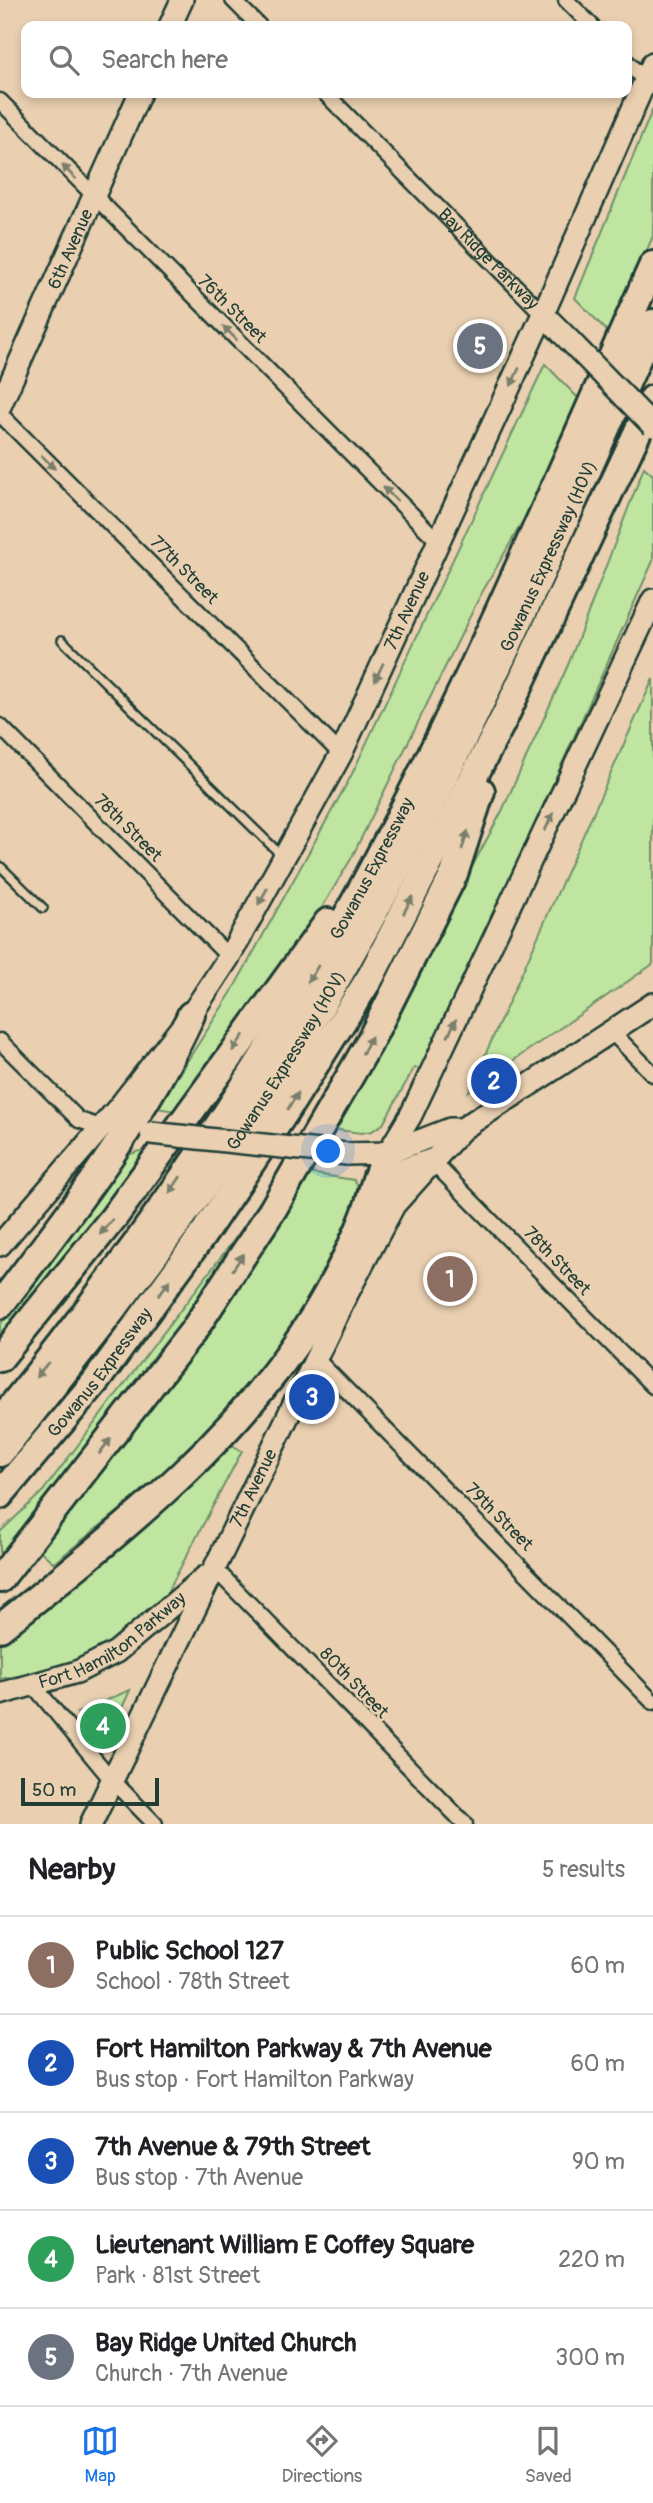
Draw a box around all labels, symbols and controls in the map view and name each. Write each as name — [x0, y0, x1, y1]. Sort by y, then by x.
search box — [21, 21, 632, 98]
icon: search — [45, 41, 83, 79]
text: Search here — [101, 44, 228, 76]
one-way arrow — [62, 164, 78, 181]
street label: Bay Ridge Parkway — [433, 203, 544, 315]
street label: 6th Avenue — [42, 205, 98, 293]
street label: 76th Street — [193, 270, 272, 349]
pin: 5 — [457, 320, 503, 372]
one-way arrow — [221, 325, 238, 342]
one-way arrow — [509, 366, 520, 387]
one-way arrow — [40, 454, 57, 471]
street label: Gowanus Expressway (HOV) — [495, 457, 602, 656]
one-way arrow — [382, 486, 399, 503]
street label: 77th Street — [145, 531, 224, 610]
street label: 7th Avenue — [379, 567, 435, 654]
one-way arrow — [373, 662, 385, 682]
street label: 78th Street — [89, 789, 167, 867]
street label: Gowanus Expressway — [325, 793, 419, 944]
one-way arrow — [543, 812, 555, 832]
one-way arrow — [460, 830, 471, 851]
one-way arrow — [257, 886, 269, 906]
one-way arrow — [401, 894, 413, 914]
one-way arrow — [306, 965, 319, 984]
street label: Gowanus Expressway (HOV) — [221, 967, 351, 1155]
one-way arrow — [447, 1017, 458, 1038]
one-way arrow — [231, 1033, 245, 1052]
one-way arrow — [361, 1035, 373, 1055]
pin: 2 — [471, 1055, 517, 1107]
one-way arrow — [286, 1091, 299, 1110]
your location — [311, 1134, 345, 1168]
one-way arrow — [168, 1176, 182, 1194]
one-way arrow — [98, 1218, 113, 1236]
street label: 78th Street — [519, 1222, 596, 1301]
one-way arrow — [232, 1252, 245, 1272]
pin: 1 — [427, 1253, 473, 1305]
one-way arrow — [156, 1279, 170, 1297]
street label: Gowanus Expressway — [42, 1303, 157, 1442]
one-way arrow — [34, 1360, 49, 1378]
pin: 3 — [289, 1371, 335, 1423]
one-way arrow — [98, 1437, 112, 1455]
street label: 7th Avenue — [224, 1445, 282, 1531]
street label: 79th Street — [460, 1478, 538, 1556]
street label: Fort Hamilton Parkway — [36, 1587, 191, 1694]
street label: 80th Street — [315, 1643, 394, 1724]
pin: 4 — [80, 1700, 126, 1752]
scale bar — [21, 1775, 159, 1807]
text: 50 m — [32, 1778, 76, 1802]
text: Nearby — [28, 1851, 115, 1888]
text: 5 results — [542, 1855, 625, 1884]
text: Public School 127 — [95, 1935, 284, 1967]
text: 1 — [47, 1951, 56, 1980]
text: 60 m — [570, 1951, 625, 1980]
text: School · 78th Street — [95, 1967, 290, 1996]
text: Fort Hamilton Parkway & 7th Avenue — [95, 2033, 492, 2065]
text: 2 — [45, 2049, 57, 2078]
text: 60 m — [570, 2049, 625, 2078]
text: Bus stop · Fort Hamilton Parkway — [95, 2065, 414, 2094]
text: 7th Avenue & 79th Street — [95, 2131, 371, 2163]
text: 3 — [45, 2147, 57, 2176]
text: 90 m — [572, 2147, 625, 2176]
text: Bus stop · 7th Avenue — [95, 2163, 303, 2192]
text: Lieutenant William E Coffey Square — [95, 2229, 474, 2261]
text: 4 — [44, 2245, 58, 2274]
text: 220 m — [558, 2245, 625, 2274]
text: Park · 81st Street — [95, 2261, 260, 2290]
text: Bay Ridge United Church — [95, 2327, 357, 2359]
text: 5 — [45, 2343, 57, 2372]
text: 300 m — [555, 2343, 625, 2372]
text: Church · 7th Avenue — [95, 2359, 288, 2388]
tab: Map — [81, 2422, 119, 2488]
tab: Directions — [282, 2422, 362, 2488]
tab: Saved — [525, 2422, 572, 2488]

